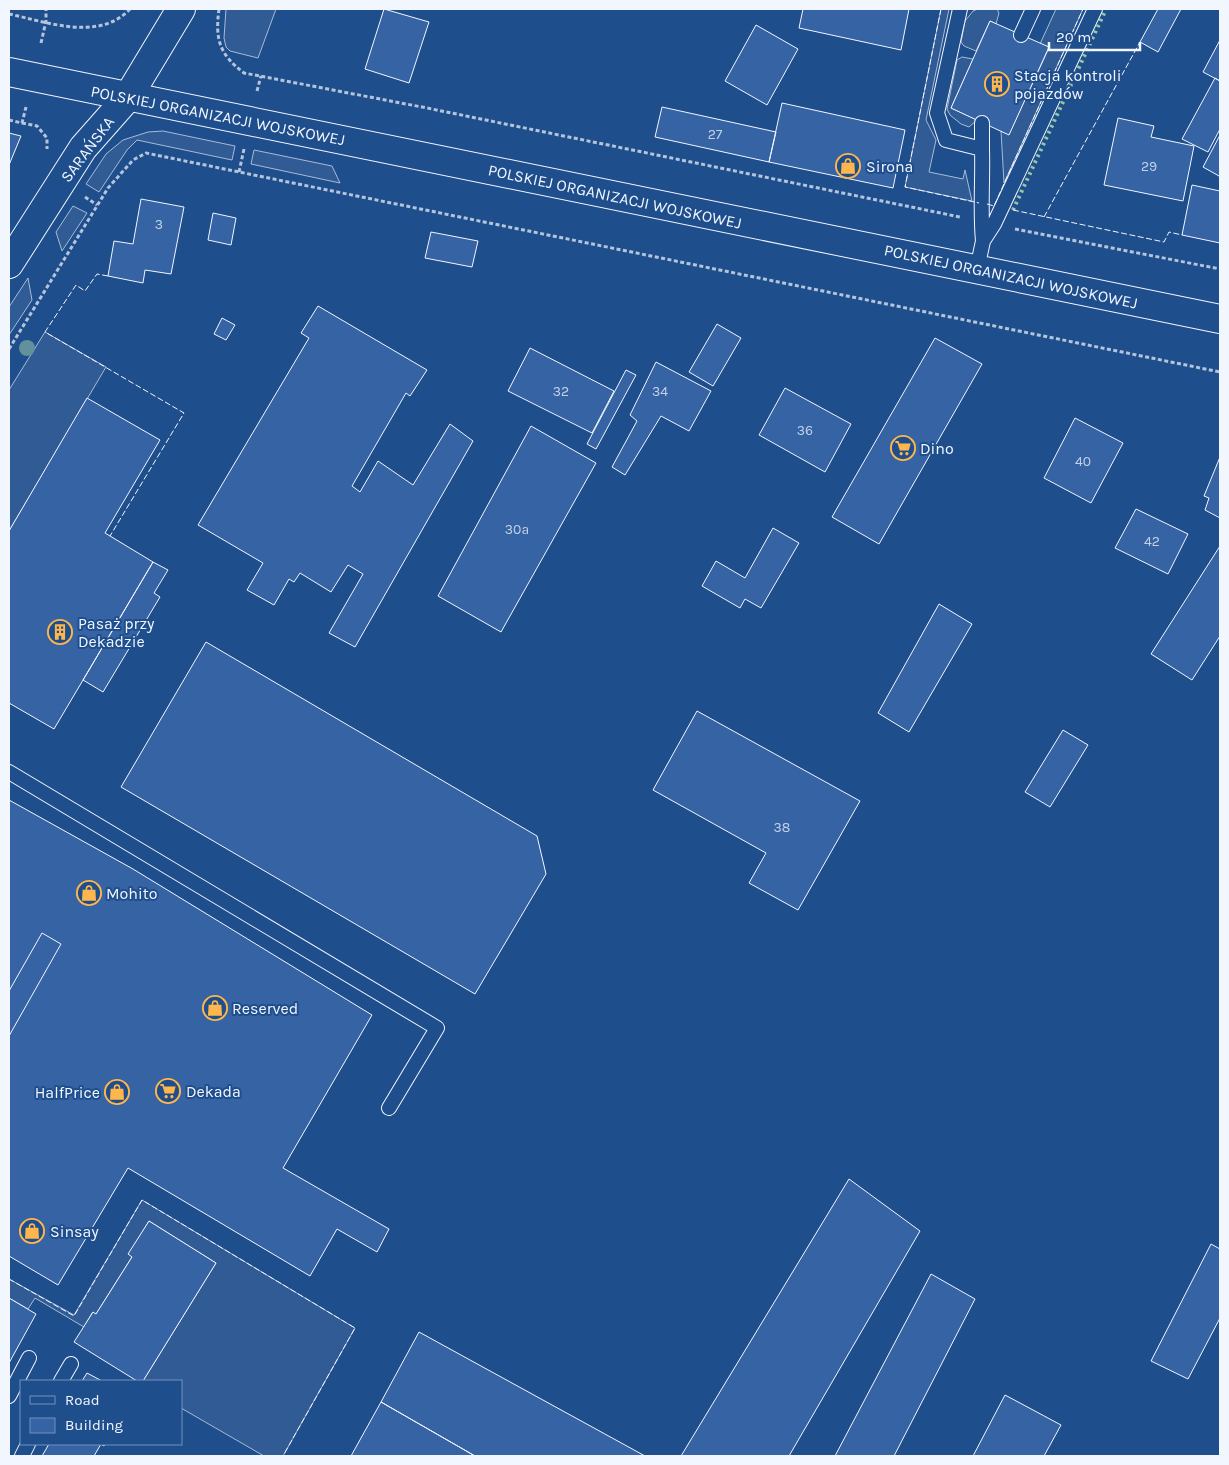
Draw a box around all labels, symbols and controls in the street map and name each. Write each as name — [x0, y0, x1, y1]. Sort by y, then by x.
scale bar — [1049, 20, 1140, 52]
text: 20 m — [1056, 28, 1091, 46]
place label: Stacja kontroli pojazdów — [1014, 66, 1122, 103]
building icon: Stacja kontroli pojazdów — [984, 71, 1010, 97]
street label: POLSKIEJ ORGANIZACJI WOJSKOWEJ — [89, 81, 347, 149]
street label: SARAŃSKA — [57, 113, 118, 186]
house number: 27 — [708, 126, 723, 143]
shop icon: Sirona — [835, 153, 861, 179]
place label: Sirona — [866, 157, 913, 176]
house number: 29 — [1141, 158, 1157, 175]
street label: POLSKIEJ ORGANIZACJI WOJSKOWEJ — [486, 160, 743, 233]
house number: 3 — [155, 216, 163, 233]
street label: POLSKIEJ ORGANIZACJI WOJSKOWEJ — [882, 240, 1139, 313]
house number: 32 — [553, 383, 569, 400]
house number: 34 — [652, 383, 668, 400]
house number: 36 — [797, 422, 813, 439]
supermarket icon: Dino — [890, 435, 916, 461]
place label: Dino — [920, 439, 954, 458]
house number: 40 — [1075, 453, 1091, 470]
house number: 30a — [505, 521, 529, 538]
house number: 42 — [1144, 533, 1160, 550]
place label: Pasaż przy Dekadzie — [78, 614, 155, 651]
building icon: Pasaż przy Dekadzie — [47, 619, 73, 645]
house number: 38 — [774, 819, 790, 836]
shop icon: Mohito — [76, 880, 102, 906]
place label: Mohito — [106, 884, 157, 903]
shop icon: Reserved — [202, 995, 228, 1021]
place label: Reserved — [232, 999, 298, 1018]
supermarket icon: Dekada — [155, 1078, 181, 1104]
shop icon: HalfPrice — [104, 1079, 130, 1105]
place label: Dekada — [186, 1082, 241, 1101]
place label: HalfPrice — [35, 1083, 100, 1102]
shop icon: Sinsay — [19, 1218, 45, 1244]
place label: Sinsay — [50, 1222, 99, 1241]
legend — [20, 1380, 182, 1445]
text: Road — [65, 1391, 100, 1409]
text: Building — [65, 1416, 123, 1434]

